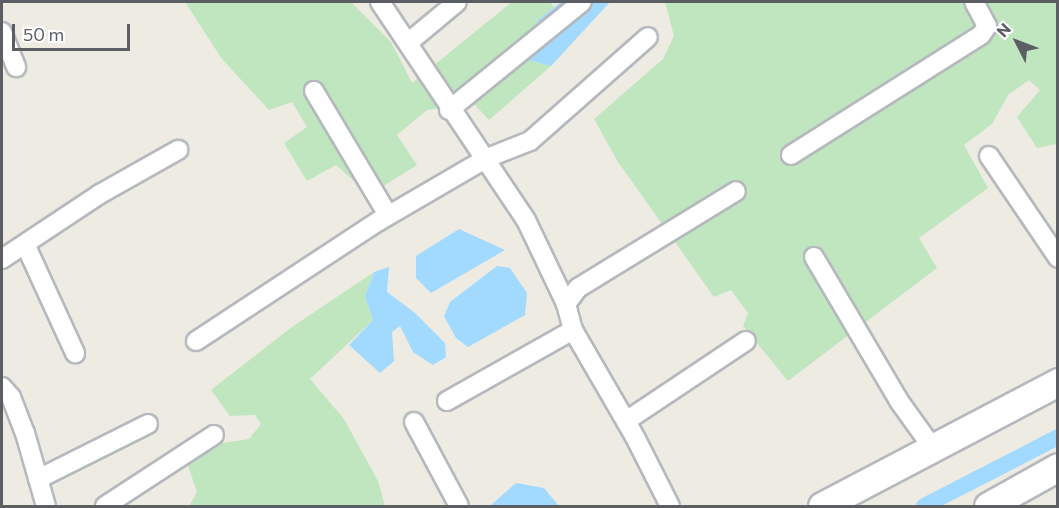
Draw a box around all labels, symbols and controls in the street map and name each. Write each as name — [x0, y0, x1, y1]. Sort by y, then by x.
scale bar — [15, 12, 134, 50]
north arrow — [987, 12, 1047, 72]
text: N — [992, 19, 1014, 40]
text: 50 m — [23, 23, 64, 45]

